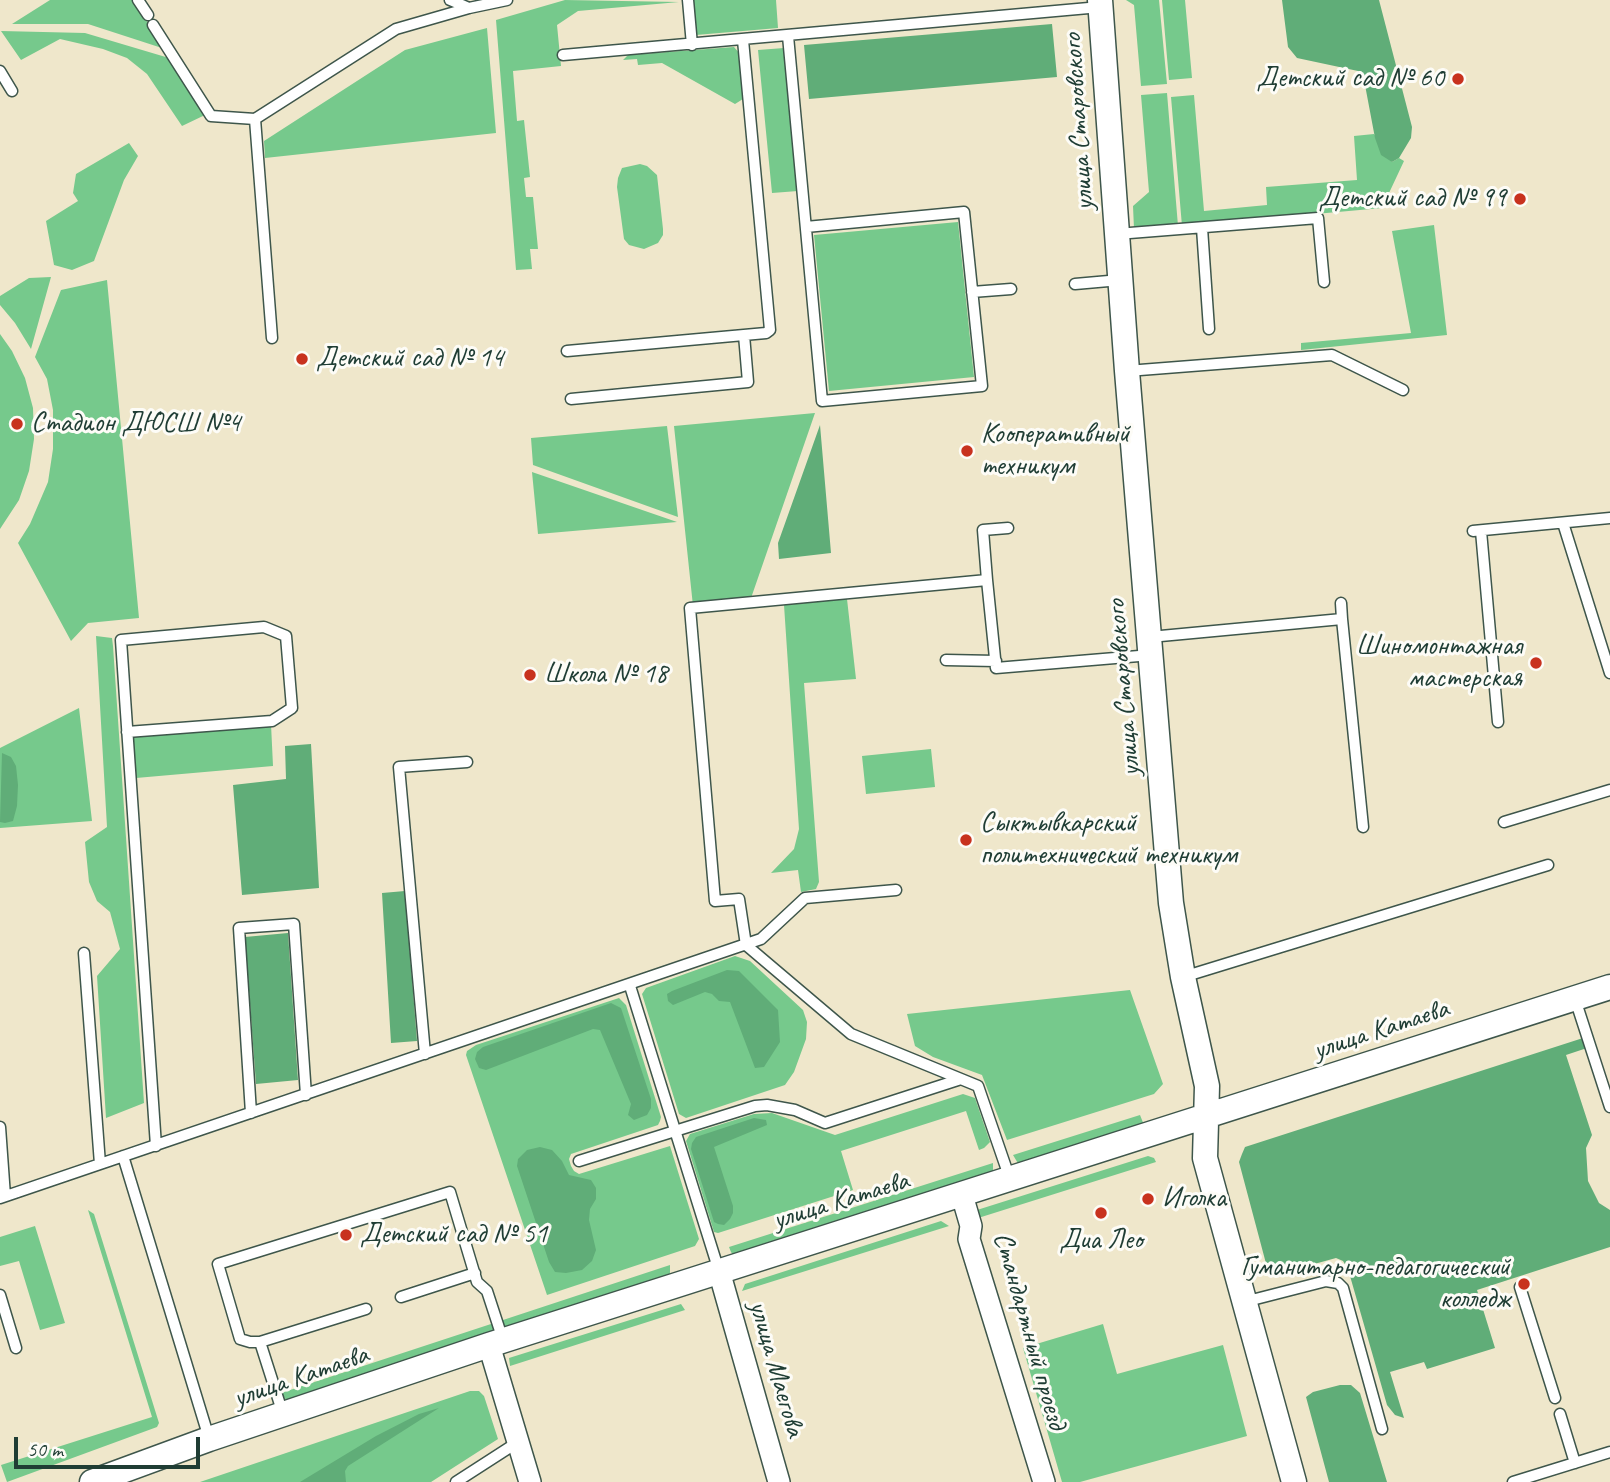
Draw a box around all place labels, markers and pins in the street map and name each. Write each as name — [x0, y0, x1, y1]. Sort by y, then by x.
place label: Детский сад № 60 — [1257, 62, 1444, 96]
marker: Детский сад № 60 — [1450, 71, 1466, 87]
place label: Детский сад № 99 — [1319, 182, 1506, 216]
marker: Детский сад № 99 — [1512, 191, 1528, 207]
place label: Детский сад № 14 — [316, 342, 503, 376]
marker: Детский сад № 14 — [294, 351, 310, 367]
place label: Стадион ДЮСШ №4 — [31, 407, 240, 441]
marker: Стадион ДЮСШ №4 — [9, 416, 25, 432]
place label: Кооперативный техникум — [981, 418, 1130, 484]
marker: Кооперативный техникум — [959, 443, 975, 459]
place label: Шиномонтажная мастерская — [1356, 630, 1522, 696]
marker: Шиномонтажная мастерская — [1528, 655, 1544, 671]
place label: Школа № 18 — [544, 658, 668, 692]
marker: Школа № 18 — [522, 667, 538, 683]
place label: Сыктывкарский политехнический техникум — [980, 807, 1237, 873]
marker: Сыктывкарский политехнический техникум — [958, 832, 974, 848]
place label: Иголка — [1162, 1182, 1226, 1216]
marker: Иголка — [1140, 1191, 1156, 1207]
marker: Диа Лео — [1093, 1205, 1109, 1221]
place label: Детский сад № 51 — [360, 1218, 547, 1252]
place label: Диа Лео — [1059, 1224, 1143, 1258]
marker: Детский сад № 51 — [338, 1227, 354, 1243]
place label: Гуманитарно-педагогический колледж — [1241, 1251, 1510, 1317]
marker: Гуманитарно-педагогический колледж — [1516, 1276, 1532, 1292]

